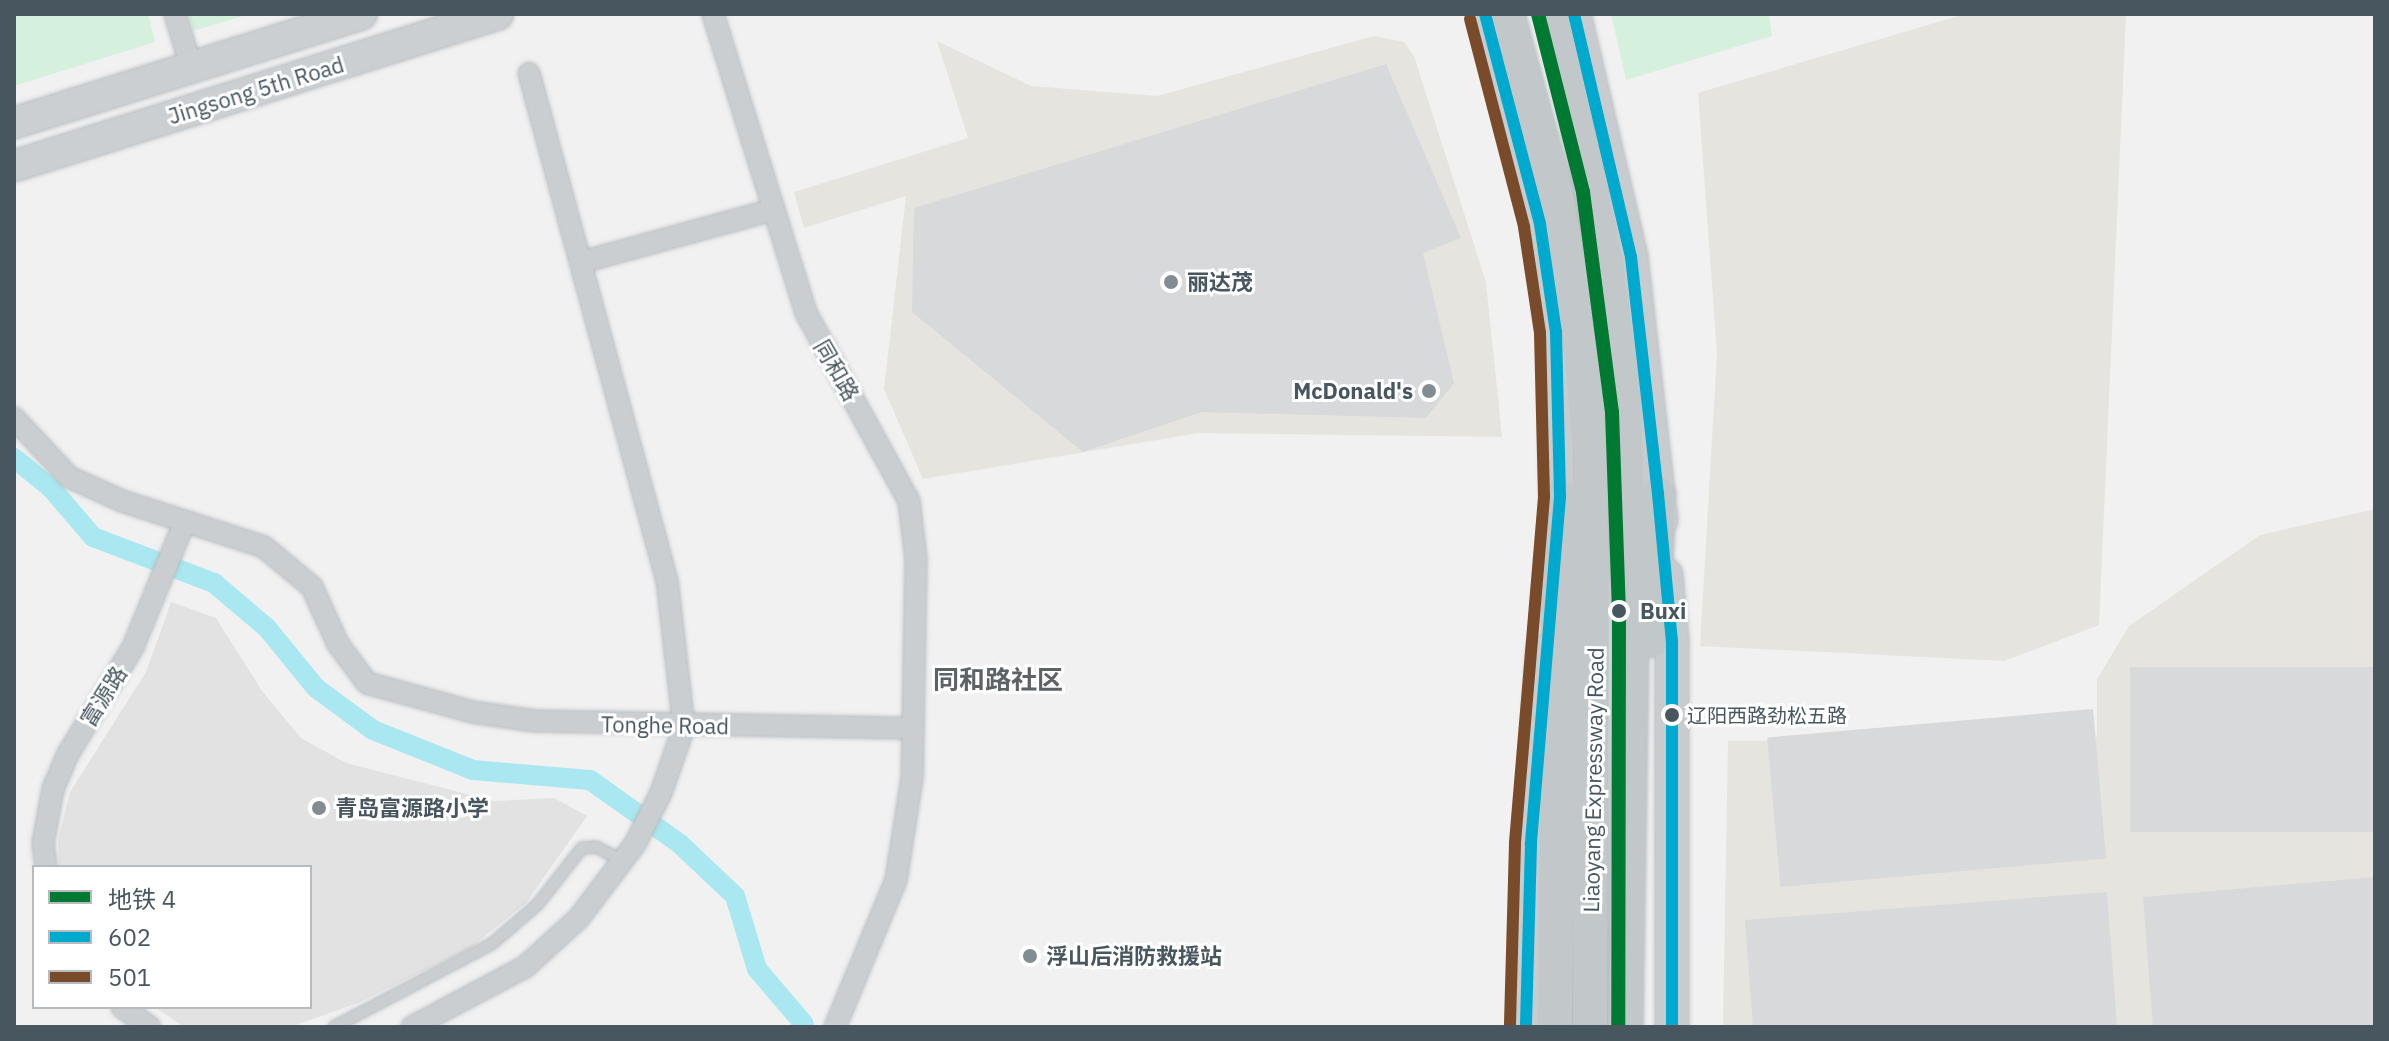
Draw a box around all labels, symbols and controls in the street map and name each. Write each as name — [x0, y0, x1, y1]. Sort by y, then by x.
street label: Jingsong 5th Road — [165, 51, 347, 129]
place label: 丽达茂 — [1187, 269, 1253, 295]
marker: 丽达茂 — [1162, 273, 1180, 291]
street label: 同和路 — [809, 335, 865, 405]
place label: McDonald's — [1293, 378, 1413, 404]
marker: McDonald's — [1420, 382, 1438, 400]
marker: Buxi — [1605, 597, 1633, 625]
place label: Buxi — [1640, 598, 1686, 624]
street label: Liaoyang Expressway Road — [1577, 647, 1609, 913]
street label: 富源路 — [74, 661, 132, 731]
district label: 同和路社区 — [933, 664, 1063, 696]
place label: 辽阳西路劲松五路 — [1687, 703, 1847, 727]
marker: 辽阳西路劲松五路 — [1664, 707, 1680, 723]
street label: Tonghe Road — [601, 711, 729, 739]
place label: 青岛富源路小学 — [335, 795, 489, 821]
marker: 青岛富源路小学 — [310, 799, 328, 817]
legend — [32, 865, 312, 1009]
text: 地铁 4 — [108, 883, 176, 915]
text: 602 — [108, 921, 151, 953]
place label: 浮山后消防救援站 — [1046, 943, 1222, 969]
marker: 浮山后消防救援站 — [1021, 947, 1039, 965]
text: 501 — [108, 961, 151, 993]

